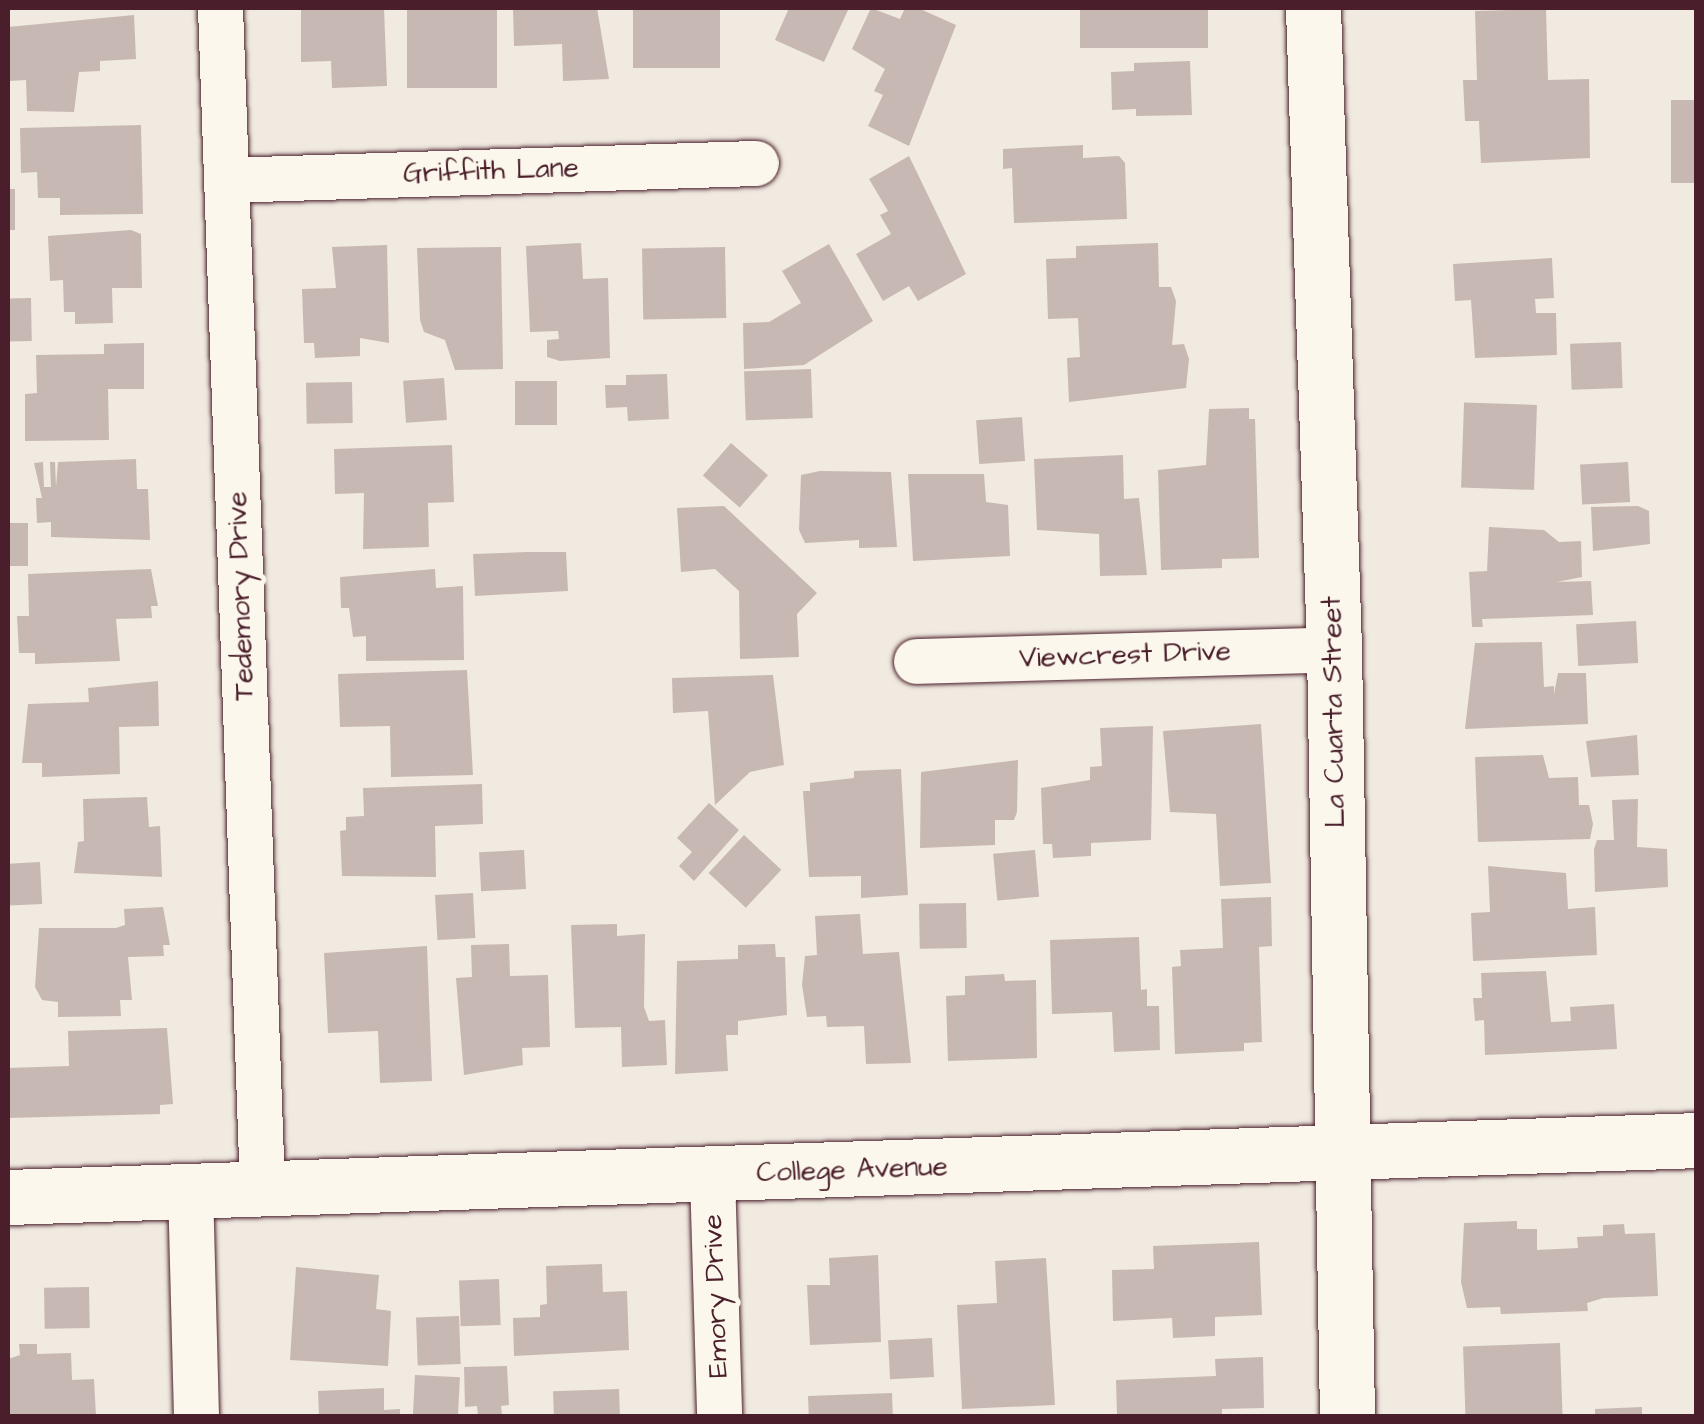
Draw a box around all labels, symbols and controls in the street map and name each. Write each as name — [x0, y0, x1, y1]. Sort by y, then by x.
street label: Griffith Lane — [403, 151, 579, 191]
street label: Tedemory Drive — [221, 491, 261, 701]
street label: La Cuarta Street — [1315, 596, 1353, 828]
street label: Viewcrest Drive — [1018, 635, 1232, 675]
street label: College Avenue — [756, 1150, 948, 1190]
street label: Emory Drive — [696, 1214, 736, 1378]

